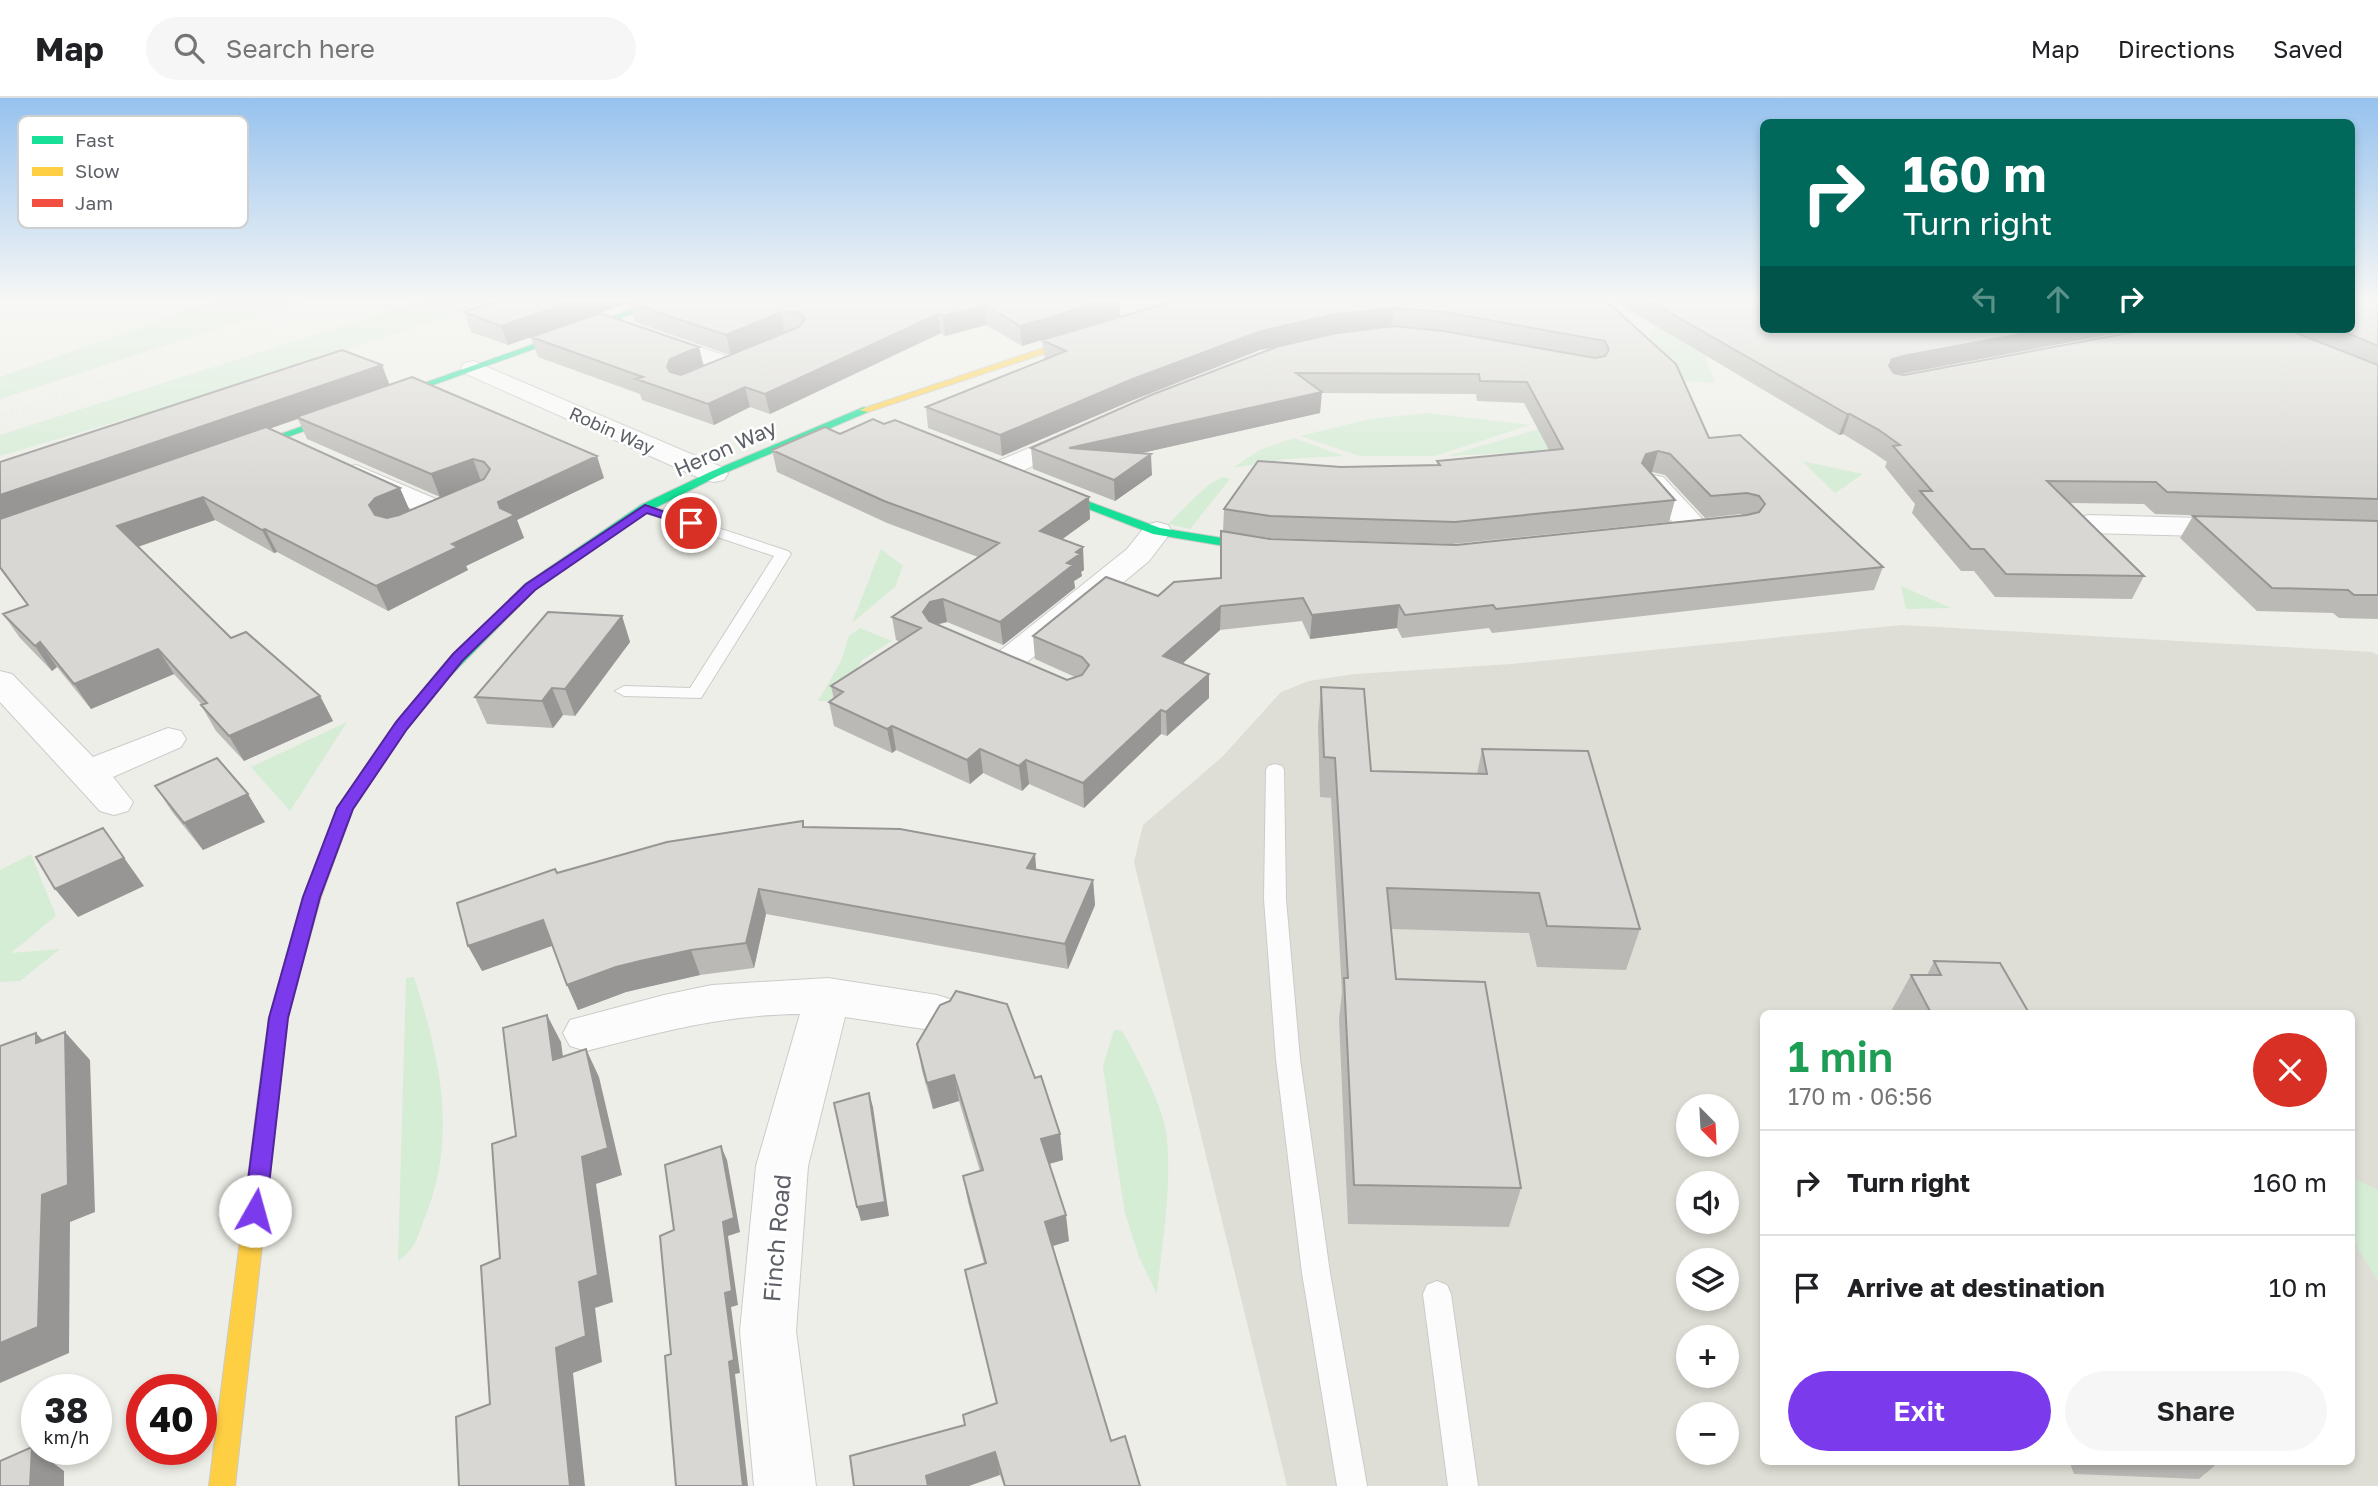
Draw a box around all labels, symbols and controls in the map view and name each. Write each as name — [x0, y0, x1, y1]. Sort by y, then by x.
search box — [146, 17, 636, 80]
text: Map — [35, 29, 104, 68]
icon: search — [170, 29, 208, 67]
text: Search here — [226, 33, 375, 64]
text: Map — [2031, 34, 2080, 63]
text: Directions — [2118, 34, 2235, 63]
text: Saved — [2273, 34, 2343, 63]
legend — [18, 116, 248, 228]
text: Fast — [75, 128, 114, 151]
text: 160 m — [1903, 144, 2046, 203]
icon: right — [1788, 147, 1879, 238]
text: Slow — [75, 159, 120, 182]
text: Jam — [75, 191, 113, 214]
text: Turn right — [1903, 204, 2052, 242]
icon: left — [1966, 280, 2004, 318]
icon: ahead — [2039, 280, 2077, 318]
icon: right — [2112, 280, 2150, 318]
street label: Robin Way — [566, 401, 658, 459]
street label: Heron Way — [670, 414, 780, 482]
pin — [661, 493, 721, 553]
icon: arrive — [672, 504, 710, 542]
text: 1 min — [1788, 1031, 1893, 1081]
button: close — [2253, 1033, 2327, 1107]
text: 170 m · 06:56 — [1788, 1082, 1932, 1110]
north arrow — [1676, 1094, 1740, 1157]
map controls — [1676, 1094, 1739, 1465]
icon: right — [1788, 1164, 1826, 1202]
text: Turn right — [1847, 1167, 1970, 1198]
text: 160 m — [2253, 1167, 2327, 1198]
button: sound — [1676, 1171, 1739, 1234]
street label: Finch Road — [756, 1173, 796, 1303]
position arrow — [218, 1174, 292, 1248]
button: layers — [1676, 1248, 1739, 1311]
icon: arrive — [1788, 1269, 1826, 1307]
text: Arrive at destination — [1847, 1272, 2105, 1303]
text: 10 m — [2269, 1272, 2327, 1303]
button: + — [1676, 1325, 1739, 1388]
button: Exit — [1788, 1371, 2051, 1451]
button: Share — [2065, 1371, 2327, 1451]
speed limit sign: 40 — [126, 1374, 217, 1465]
text: 38 — [45, 1389, 88, 1431]
button: − — [1676, 1402, 1739, 1465]
text: km/h — [44, 1426, 89, 1448]

